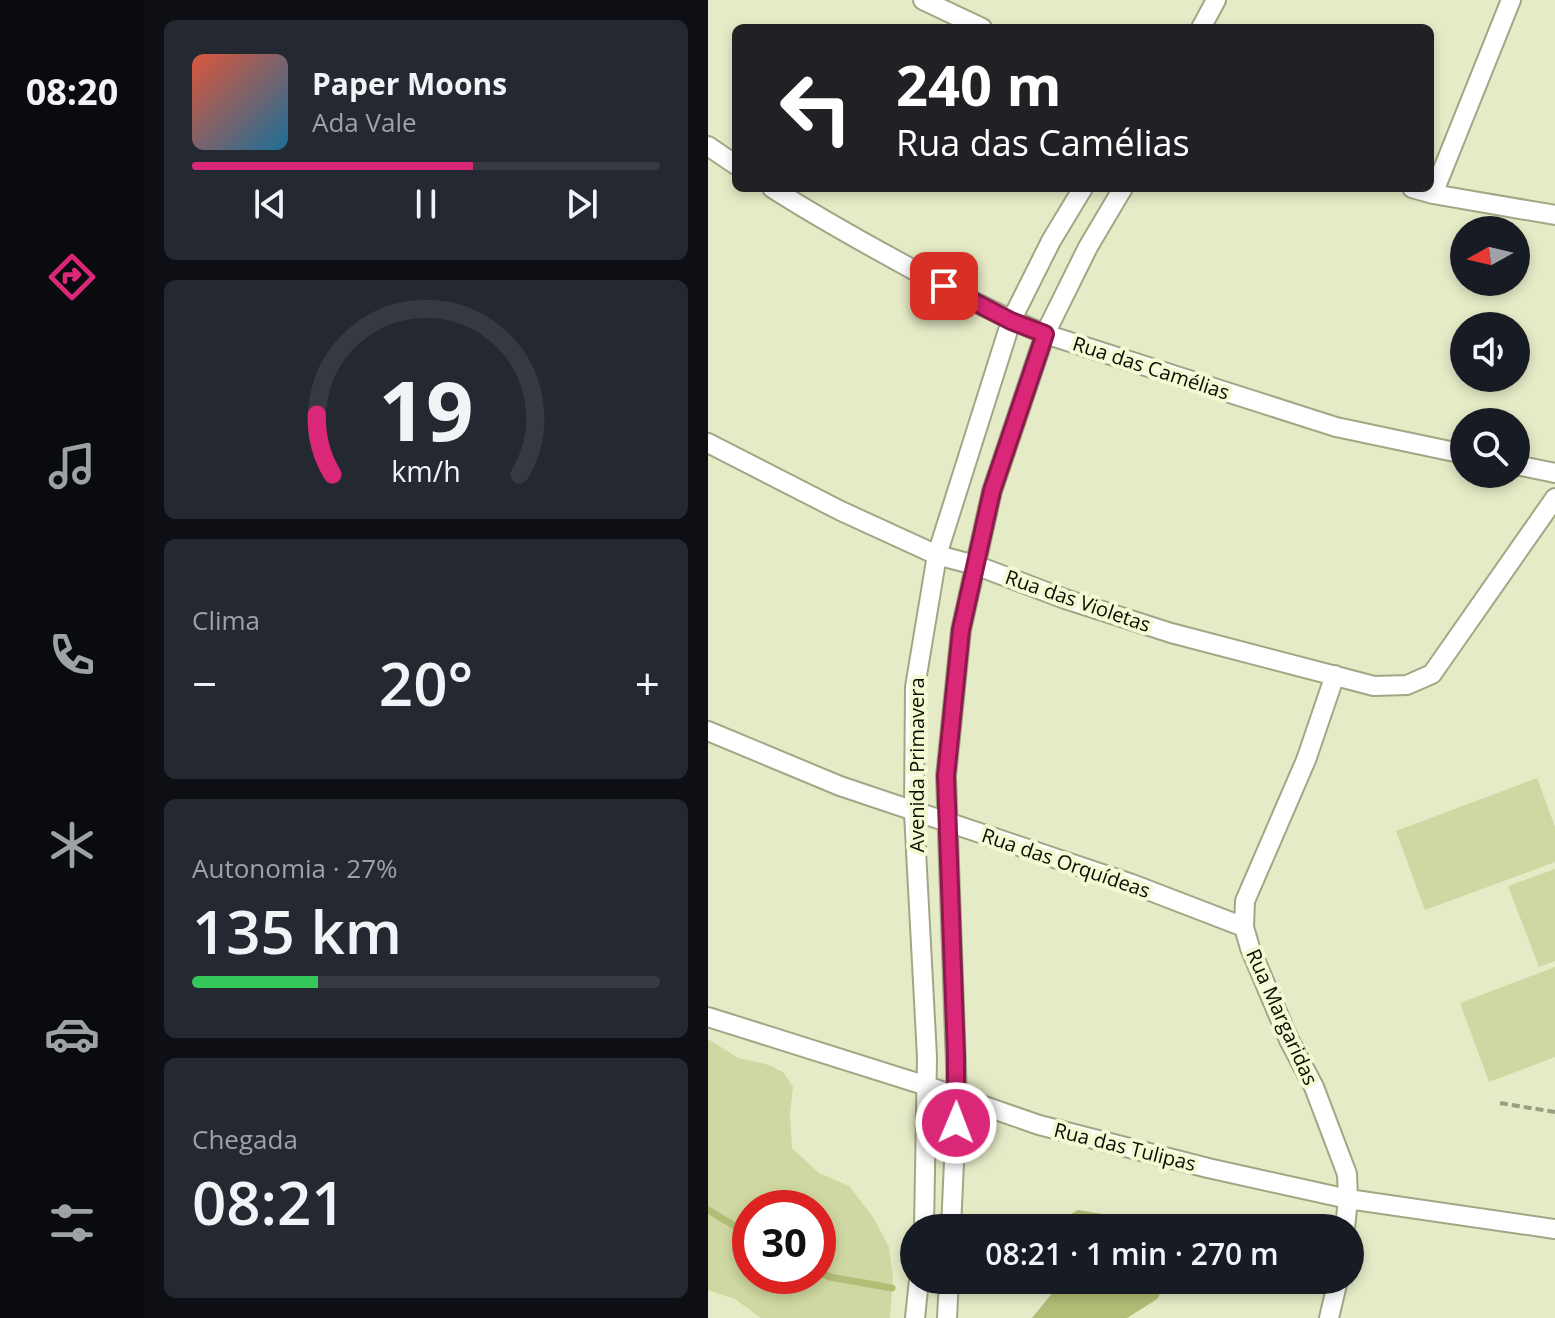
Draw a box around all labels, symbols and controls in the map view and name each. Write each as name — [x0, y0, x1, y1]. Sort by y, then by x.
text: 240 m — [896, 46, 1062, 122]
icon: left — [764, 56, 868, 160]
text: Paper Moons — [312, 63, 507, 104]
text: 08:20 — [26, 67, 118, 116]
text: Ada Vale — [312, 104, 417, 140]
text: Rua das Camélias — [896, 118, 1190, 167]
icon: previous — [248, 182, 292, 226]
icon: pause — [404, 182, 448, 226]
icon: next — [560, 182, 604, 226]
north arrow — [1450, 216, 1530, 296]
map controls — [1450, 216, 1530, 488]
icon: directions — [44, 249, 100, 305]
pin — [910, 252, 978, 320]
icon: arrive — [922, 264, 966, 308]
button: sound — [1450, 312, 1530, 392]
street label: Rua das Camélias — [1069, 329, 1233, 406]
text: 19 — [378, 352, 474, 465]
button: search — [1450, 408, 1530, 488]
icon: music — [44, 438, 100, 494]
text: km/h — [391, 452, 461, 491]
street label: Rua das Violetas — [1002, 563, 1154, 638]
text: Clima — [192, 602, 260, 638]
icon: phone — [44, 627, 100, 683]
text: 20° — [379, 642, 473, 724]
text: − — [192, 653, 217, 713]
text: + — [635, 653, 660, 713]
street label: Avenida Primavera — [903, 677, 930, 853]
icon: climate — [44, 817, 100, 873]
street label: Rua das Orquídeas — [978, 821, 1154, 904]
text: Autonomia · 27% — [192, 850, 398, 886]
text: 135 km — [192, 890, 402, 972]
street label: Rua Margaridas — [1240, 944, 1325, 1089]
icon: car — [44, 1006, 100, 1062]
position arrow — [914, 1081, 998, 1165]
street label: Rua das Tulipas — [1051, 1116, 1199, 1177]
text: Chegada — [192, 1121, 298, 1157]
text: 08:21 — [192, 1161, 346, 1243]
speed limit sign: 30 — [732, 1190, 836, 1294]
icon: filters — [44, 1195, 100, 1251]
text: 08:21 · 1 min · 270 m — [985, 1233, 1279, 1274]

